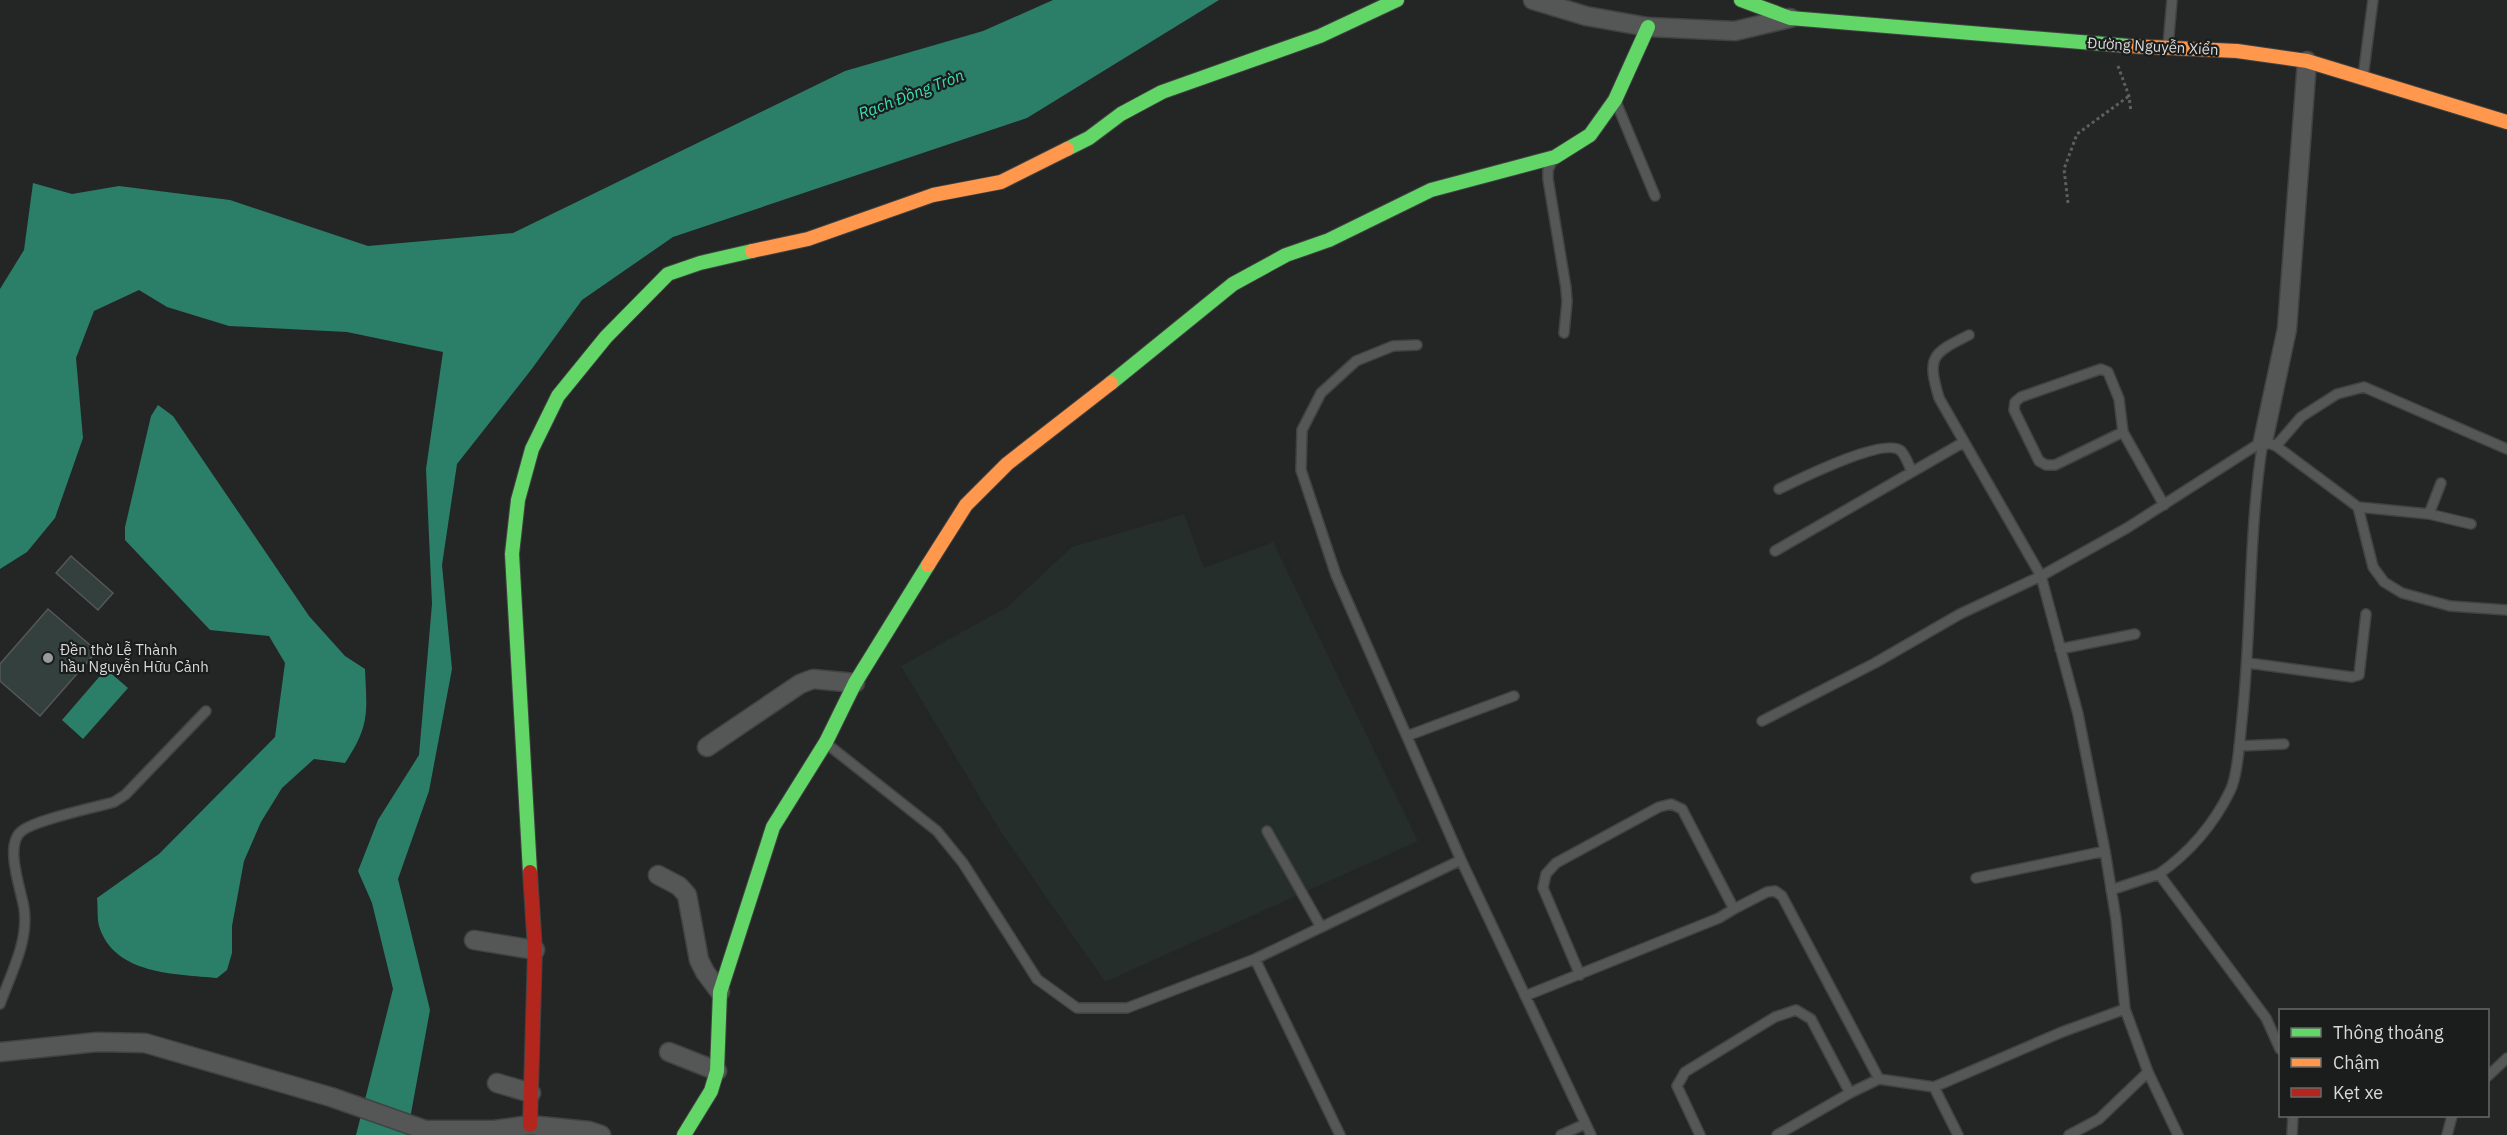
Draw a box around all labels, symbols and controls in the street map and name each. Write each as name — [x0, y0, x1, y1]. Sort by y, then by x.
street label: Đường Nguyễn Xiển — [2087, 33, 2219, 59]
water label: Rạch Đồng Tròn — [855, 65, 967, 123]
place label: Đền thờ Lễ Thành hầu Nguyễn Hữu Cảnh — [60, 640, 209, 676]
marker: Đền thờ Lễ Thành hầu Nguyễn Hữu Cảnh — [41, 651, 55, 665]
legend — [2279, 1009, 2489, 1117]
text: Thông thoáng — [2333, 1021, 2444, 1044]
text: Chậm — [2333, 1051, 2380, 1074]
text: Kẹt xe — [2333, 1081, 2383, 1104]

